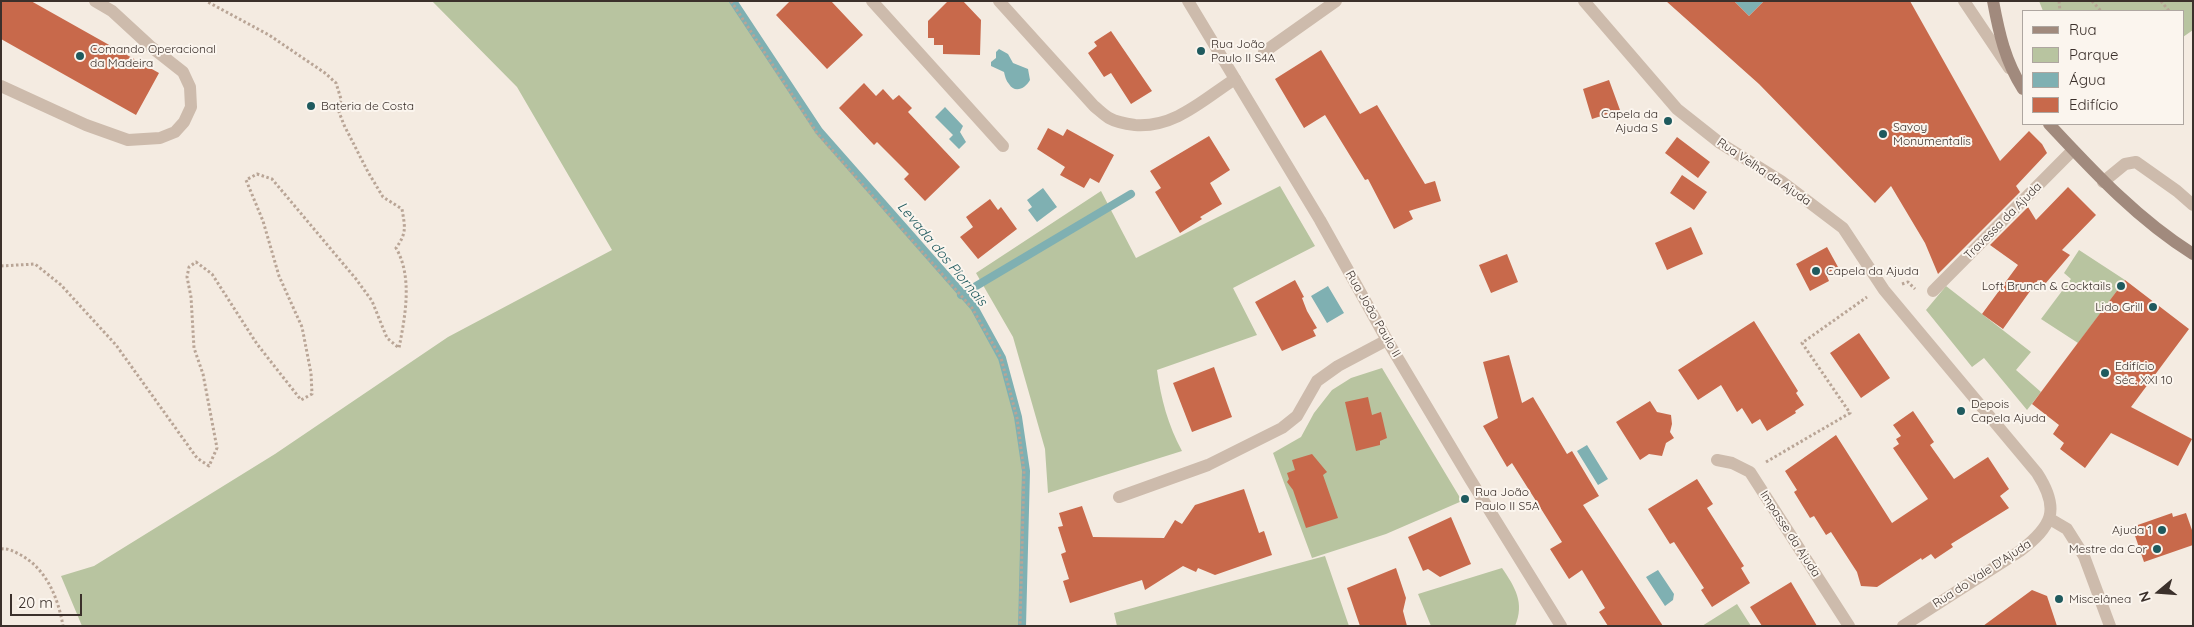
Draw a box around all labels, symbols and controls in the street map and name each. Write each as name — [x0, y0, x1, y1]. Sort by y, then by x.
legend — [2022, 10, 2184, 125]
text: Rua — [2069, 20, 2097, 39]
place label: Rua João Paulo II S4A — [1211, 37, 1275, 65]
place label: Comando Operacional da Madeira — [90, 42, 216, 70]
marker: Rua João Paulo II S4A — [1195, 45, 1207, 57]
text: Parque — [2069, 45, 2119, 64]
marker: Comando Operacional da Madeira — [74, 50, 86, 62]
text: Água — [2069, 70, 2106, 89]
text: Edifício — [2069, 95, 2118, 114]
place label: Bateria de Costa — [321, 99, 414, 113]
marker: Bateria de Costa — [305, 100, 317, 112]
place label: Capela da Ajuda S — [1601, 107, 1658, 135]
marker: Capela da Ajuda S — [1662, 115, 1674, 127]
place label: Savoy Monumentalis — [1893, 120, 1971, 148]
marker: Savoy Monumentalis — [1877, 128, 1889, 140]
street label: Rua Velha da Ajuda — [1714, 135, 1814, 209]
street label: Travessa da Ajuda — [1961, 179, 2045, 263]
water label: Levada dos Piornais — [894, 199, 990, 309]
place label: Capela da Ajuda — [1826, 264, 1919, 278]
marker: Capela da Ajuda — [1810, 265, 1822, 277]
street label: Rua João Paulo II — [1342, 268, 1404, 360]
place label: Loft Brunch & Cocktails — [1982, 279, 2111, 293]
marker: Loft Brunch & Cocktails — [2115, 280, 2127, 292]
place label: Lido Grill — [2095, 300, 2143, 314]
marker: Lido Grill — [2147, 301, 2159, 313]
place label: Edifício Séc. XXI 10 — [2115, 359, 2173, 387]
marker: Edifício Séc. XXI 10 — [2099, 367, 2111, 379]
place label: Depois Capela Ajuda — [1971, 397, 2046, 425]
marker: Depois Capela Ajuda — [1955, 405, 1967, 417]
place label: Rua João Paulo II S5A — [1475, 485, 1540, 513]
street label: Impasse da Ajuda — [1757, 488, 1823, 580]
marker: Rua João Paulo II S5A — [1459, 493, 1471, 505]
place label: Ajuda 1 — [2112, 523, 2152, 537]
marker: Ajuda 1 — [2156, 524, 2168, 536]
street label: Rua do Vale D'Ajuda — [1930, 537, 2034, 611]
place label: Mestre da Cor — [2069, 542, 2147, 556]
marker: Mestre da Cor — [2151, 543, 2163, 555]
north arrow — [2134, 567, 2184, 617]
scale bar — [12, 584, 85, 616]
text: N — [2135, 589, 2155, 604]
place label: Miscelânea — [2069, 592, 2131, 606]
text: 20 m — [18, 593, 53, 612]
marker: Miscelânea — [2053, 593, 2065, 605]

